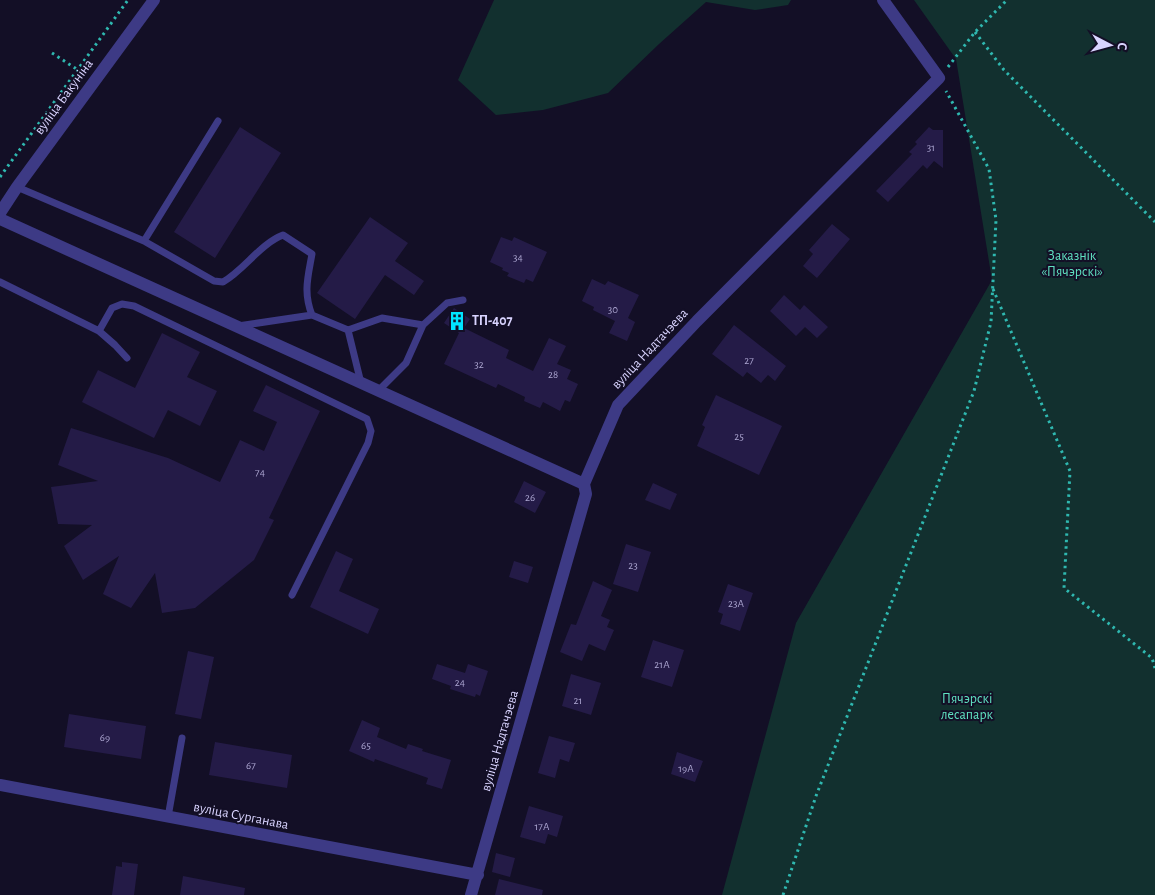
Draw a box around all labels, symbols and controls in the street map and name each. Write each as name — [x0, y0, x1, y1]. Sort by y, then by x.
north arrow — [1085, 20, 1135, 70]
text: С — [1115, 42, 1129, 51]
street label: вуліца Бакуніна — [32, 56, 96, 137]
house number: 31 — [927, 142, 935, 153]
park label: Заказнік «Пячэрскі» — [1041, 249, 1103, 279]
house number: 34 — [513, 252, 523, 263]
house number: 30 — [608, 304, 618, 315]
street label: вуліца Надтачэева — [609, 306, 691, 392]
building icon: ТП-407 — [446, 310, 468, 332]
place label: ТП-407 — [472, 314, 513, 328]
house number: 27 — [744, 355, 754, 366]
house number: 32 — [474, 359, 484, 370]
house number: 28 — [548, 369, 558, 380]
house number: 25 — [734, 431, 744, 442]
house number: 74 — [255, 467, 265, 478]
house number: 26 — [525, 492, 535, 503]
house number: 23 — [628, 560, 638, 571]
house number: 23А — [728, 598, 745, 609]
house number: 21А — [654, 659, 670, 670]
house number: 24 — [455, 677, 465, 688]
street label: вуліца Надтачэева — [479, 688, 521, 793]
park label: Пячэрскі лесапарк — [941, 692, 993, 722]
house number: 21 — [574, 695, 582, 706]
house number: 69 — [100, 732, 110, 743]
house number: 65 — [361, 740, 371, 751]
house number: 67 — [246, 760, 256, 771]
house number: 19А — [678, 763, 694, 774]
street label: вуліца Сурганава — [192, 800, 290, 832]
house number: 17А — [535, 821, 550, 832]

